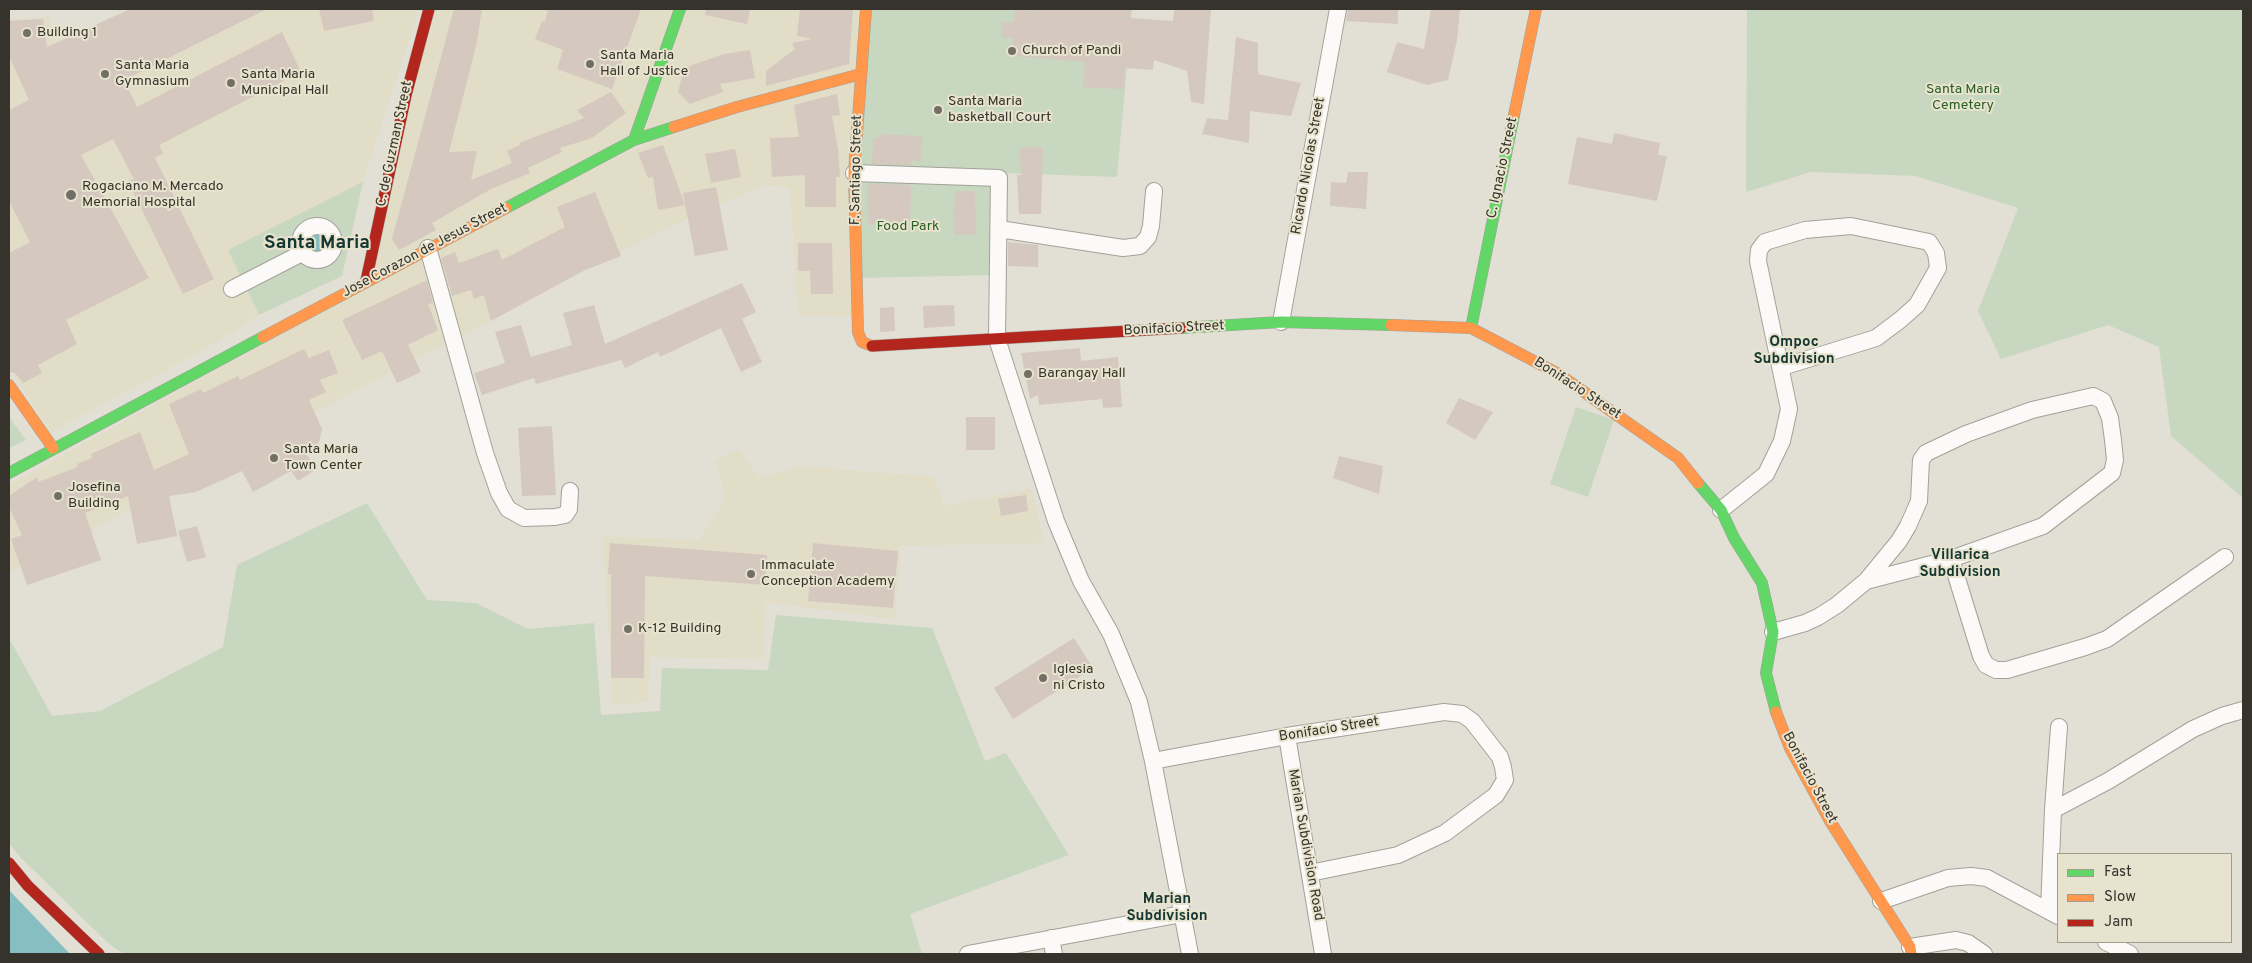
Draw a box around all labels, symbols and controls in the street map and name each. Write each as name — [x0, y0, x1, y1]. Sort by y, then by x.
place label: Building 1 — [37, 25, 97, 41]
marker: Building 1 — [21, 27, 33, 39]
place label: Church of Pandi — [1022, 43, 1121, 59]
marker: Church of Pandi — [1006, 45, 1018, 57]
place label: Santa Maria Hall of Justice — [600, 48, 688, 80]
place label: Santa Maria Gymnasium — [115, 58, 189, 90]
marker: Santa Maria Hall of Justice — [584, 58, 596, 70]
place label: Santa Maria Municipal Hall — [241, 67, 329, 100]
marker: Santa Maria Gymnasium — [99, 68, 111, 80]
marker: Santa Maria Municipal Hall — [225, 77, 237, 89]
street label: C. de Guzman Street — [373, 80, 417, 208]
park label: Santa Maria Cemetery — [1926, 82, 2000, 114]
place label: Santa Maria basketball Court — [948, 94, 1051, 126]
street label: Ricardo Nicolas Street — [1289, 96, 1329, 236]
marker: Santa Maria basketball Court — [932, 104, 944, 116]
street label: F. Santiago Street — [848, 115, 866, 225]
street label: C. Ignacio Street — [1484, 116, 1522, 220]
place label: Rogaciano M. Mercado Memorial Hospital — [82, 179, 224, 212]
marker: Rogaciano M. Mercado Memorial Hospital — [64, 188, 78, 202]
street label: Jose Corazon de Jesus Street — [340, 200, 510, 302]
park label: Food Park — [877, 219, 939, 235]
district label: Santa Maria — [264, 233, 370, 255]
street label: Bonifacio Street — [1123, 318, 1225, 340]
district label: Ompoc Subdivision — [1753, 334, 1835, 369]
street label: Bonifacio Street — [1530, 354, 1624, 424]
place label: Barangay Hall — [1038, 366, 1126, 382]
marker: Barangay Hall — [1022, 368, 1034, 380]
place label: Santa Maria Town Center — [284, 442, 362, 474]
marker: Santa Maria Town Center — [268, 452, 280, 464]
place label: Josefina Building — [68, 480, 121, 512]
marker: Josefina Building — [52, 490, 64, 502]
district label: Villarica Subdivision — [1919, 547, 2001, 582]
place label: Immaculate Conception Academy — [761, 558, 895, 590]
marker: Immaculate Conception Academy — [745, 568, 757, 580]
place label: K-12 Building — [638, 621, 721, 637]
marker: K-12 Building — [622, 623, 634, 635]
place label: Iglesia ni Cristo — [1053, 662, 1105, 694]
marker: Iglesia ni Cristo — [1037, 672, 1049, 684]
street label: Bonifacio Street — [1278, 714, 1380, 746]
street label: Bonifacio Street — [1778, 730, 1840, 826]
street label: Marian Subdivision Road — [1283, 768, 1327, 922]
legend — [2057, 853, 2232, 943]
text: Fast — [2104, 863, 2132, 882]
text: Slow — [2104, 888, 2136, 907]
district label: Marian Subdivision — [1126, 891, 1208, 926]
text: Jam — [2104, 913, 2133, 932]

